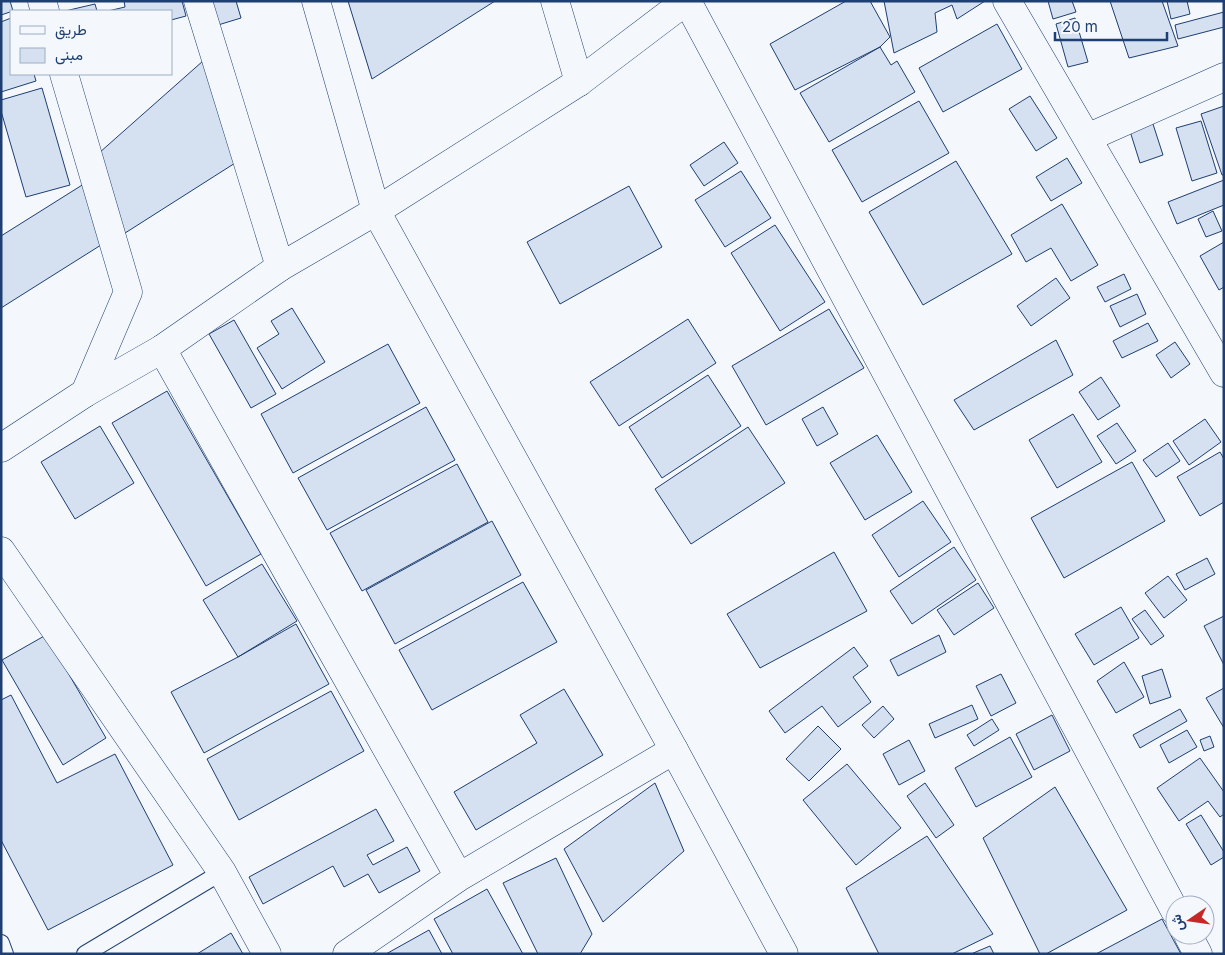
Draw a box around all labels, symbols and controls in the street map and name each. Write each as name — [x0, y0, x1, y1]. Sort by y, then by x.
legend — [10, 10, 172, 75]
scale bar — [1055, 10, 1168, 42]
text: 20 m — [1062, 17, 1098, 36]
text: طريق — [55, 20, 87, 40]
text: مبنى — [55, 45, 83, 65]
north arrow — [1165, 895, 1215, 945]
text: ش — [1167, 913, 1188, 933]

